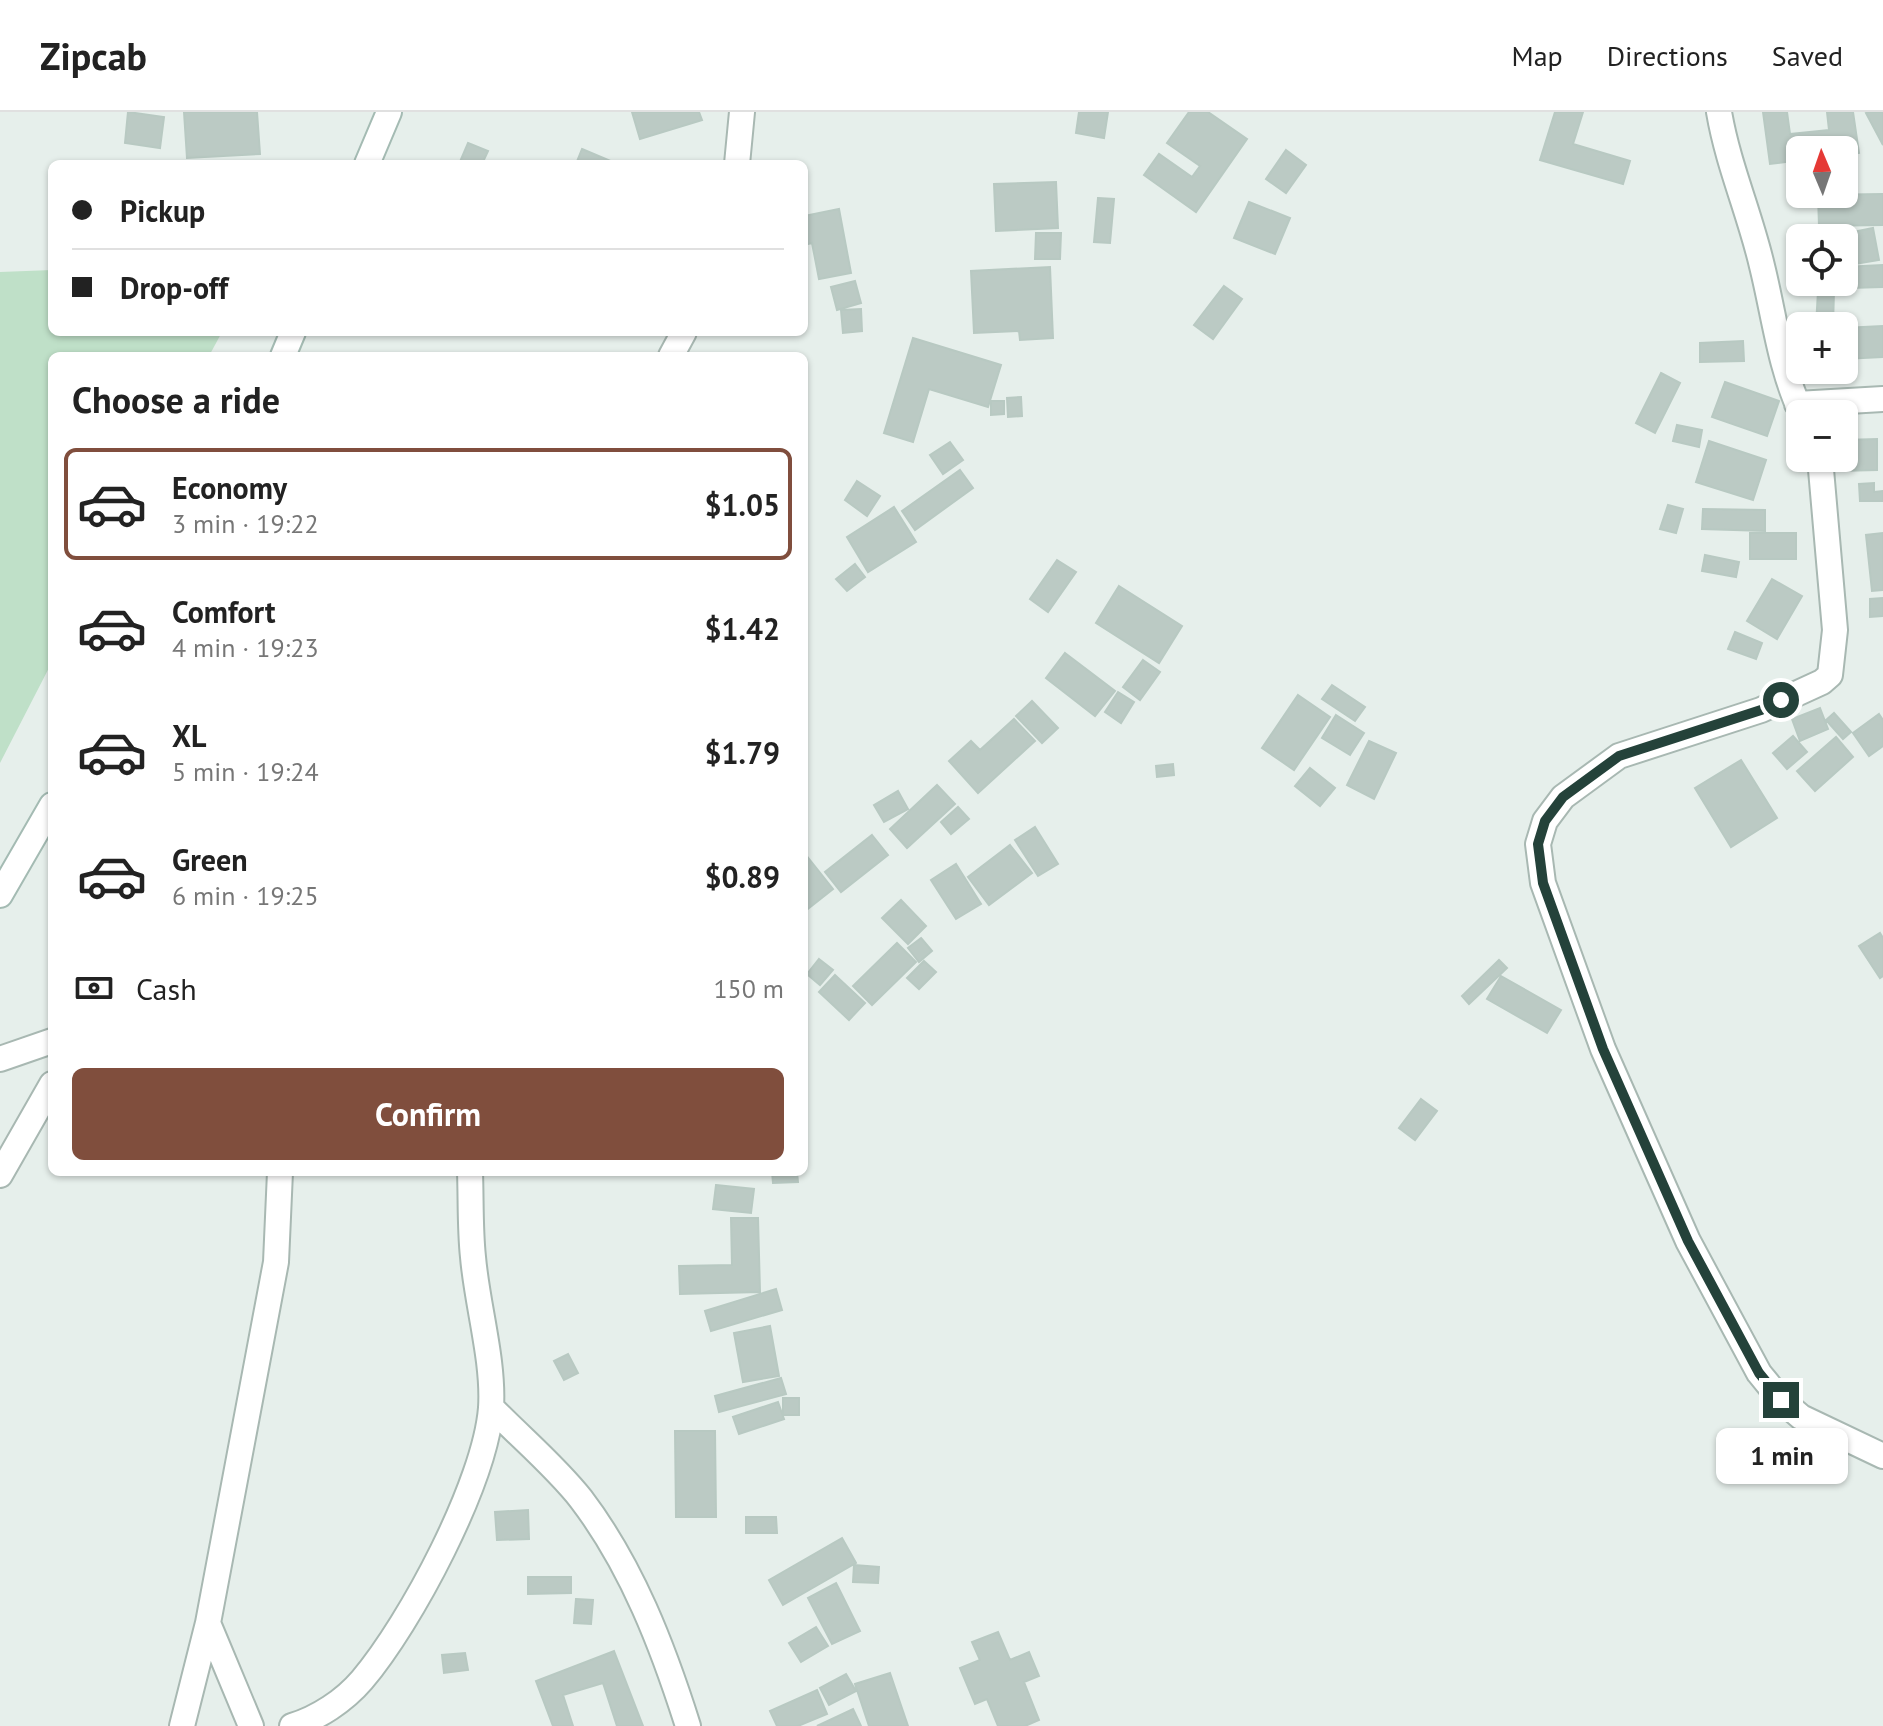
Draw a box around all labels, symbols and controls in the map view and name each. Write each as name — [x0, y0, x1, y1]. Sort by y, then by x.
text: Zipcab — [40, 31, 147, 80]
text: Map — [1512, 37, 1563, 74]
text: Directions — [1607, 37, 1728, 74]
text: Saved — [1772, 37, 1843, 74]
north arrow — [1786, 136, 1858, 208]
map controls — [1786, 136, 1858, 472]
text: Pickup — [120, 191, 205, 230]
button: locate — [1786, 224, 1858, 296]
text: Drop-off — [120, 268, 228, 307]
button: + — [1786, 312, 1858, 384]
text: Choose a ride — [72, 376, 280, 423]
button: − — [1786, 400, 1858, 472]
icon: car — [76, 468, 148, 540]
text: Economy — [172, 468, 287, 507]
text: $1.05 — [705, 485, 780, 524]
text: 3 min · 19:22 — [172, 507, 319, 540]
icon: car — [76, 592, 148, 664]
text: Comfort — [172, 592, 275, 631]
text: $1.42 — [705, 609, 780, 648]
text: 4 min · 19:23 — [172, 631, 319, 664]
route start — [1763, 682, 1799, 718]
icon: car — [76, 716, 148, 788]
text: XL — [172, 716, 206, 755]
text: $1.79 — [705, 733, 780, 772]
text: 5 min · 19:24 — [172, 755, 319, 788]
icon: car — [76, 840, 148, 912]
text: Green — [172, 840, 247, 879]
text: $0.89 — [705, 857, 780, 896]
text: 6 min · 19:25 — [172, 879, 319, 912]
icon: cash — [72, 966, 116, 1010]
text: Cash — [136, 969, 197, 1008]
text: 150 m — [713, 972, 784, 1005]
button: Confirm — [72, 1068, 784, 1160]
route end — [1763, 1382, 1799, 1418]
callout: 1 min — [1715, 1428, 1847, 1484]
text: 1 min — [1750, 1439, 1814, 1472]

